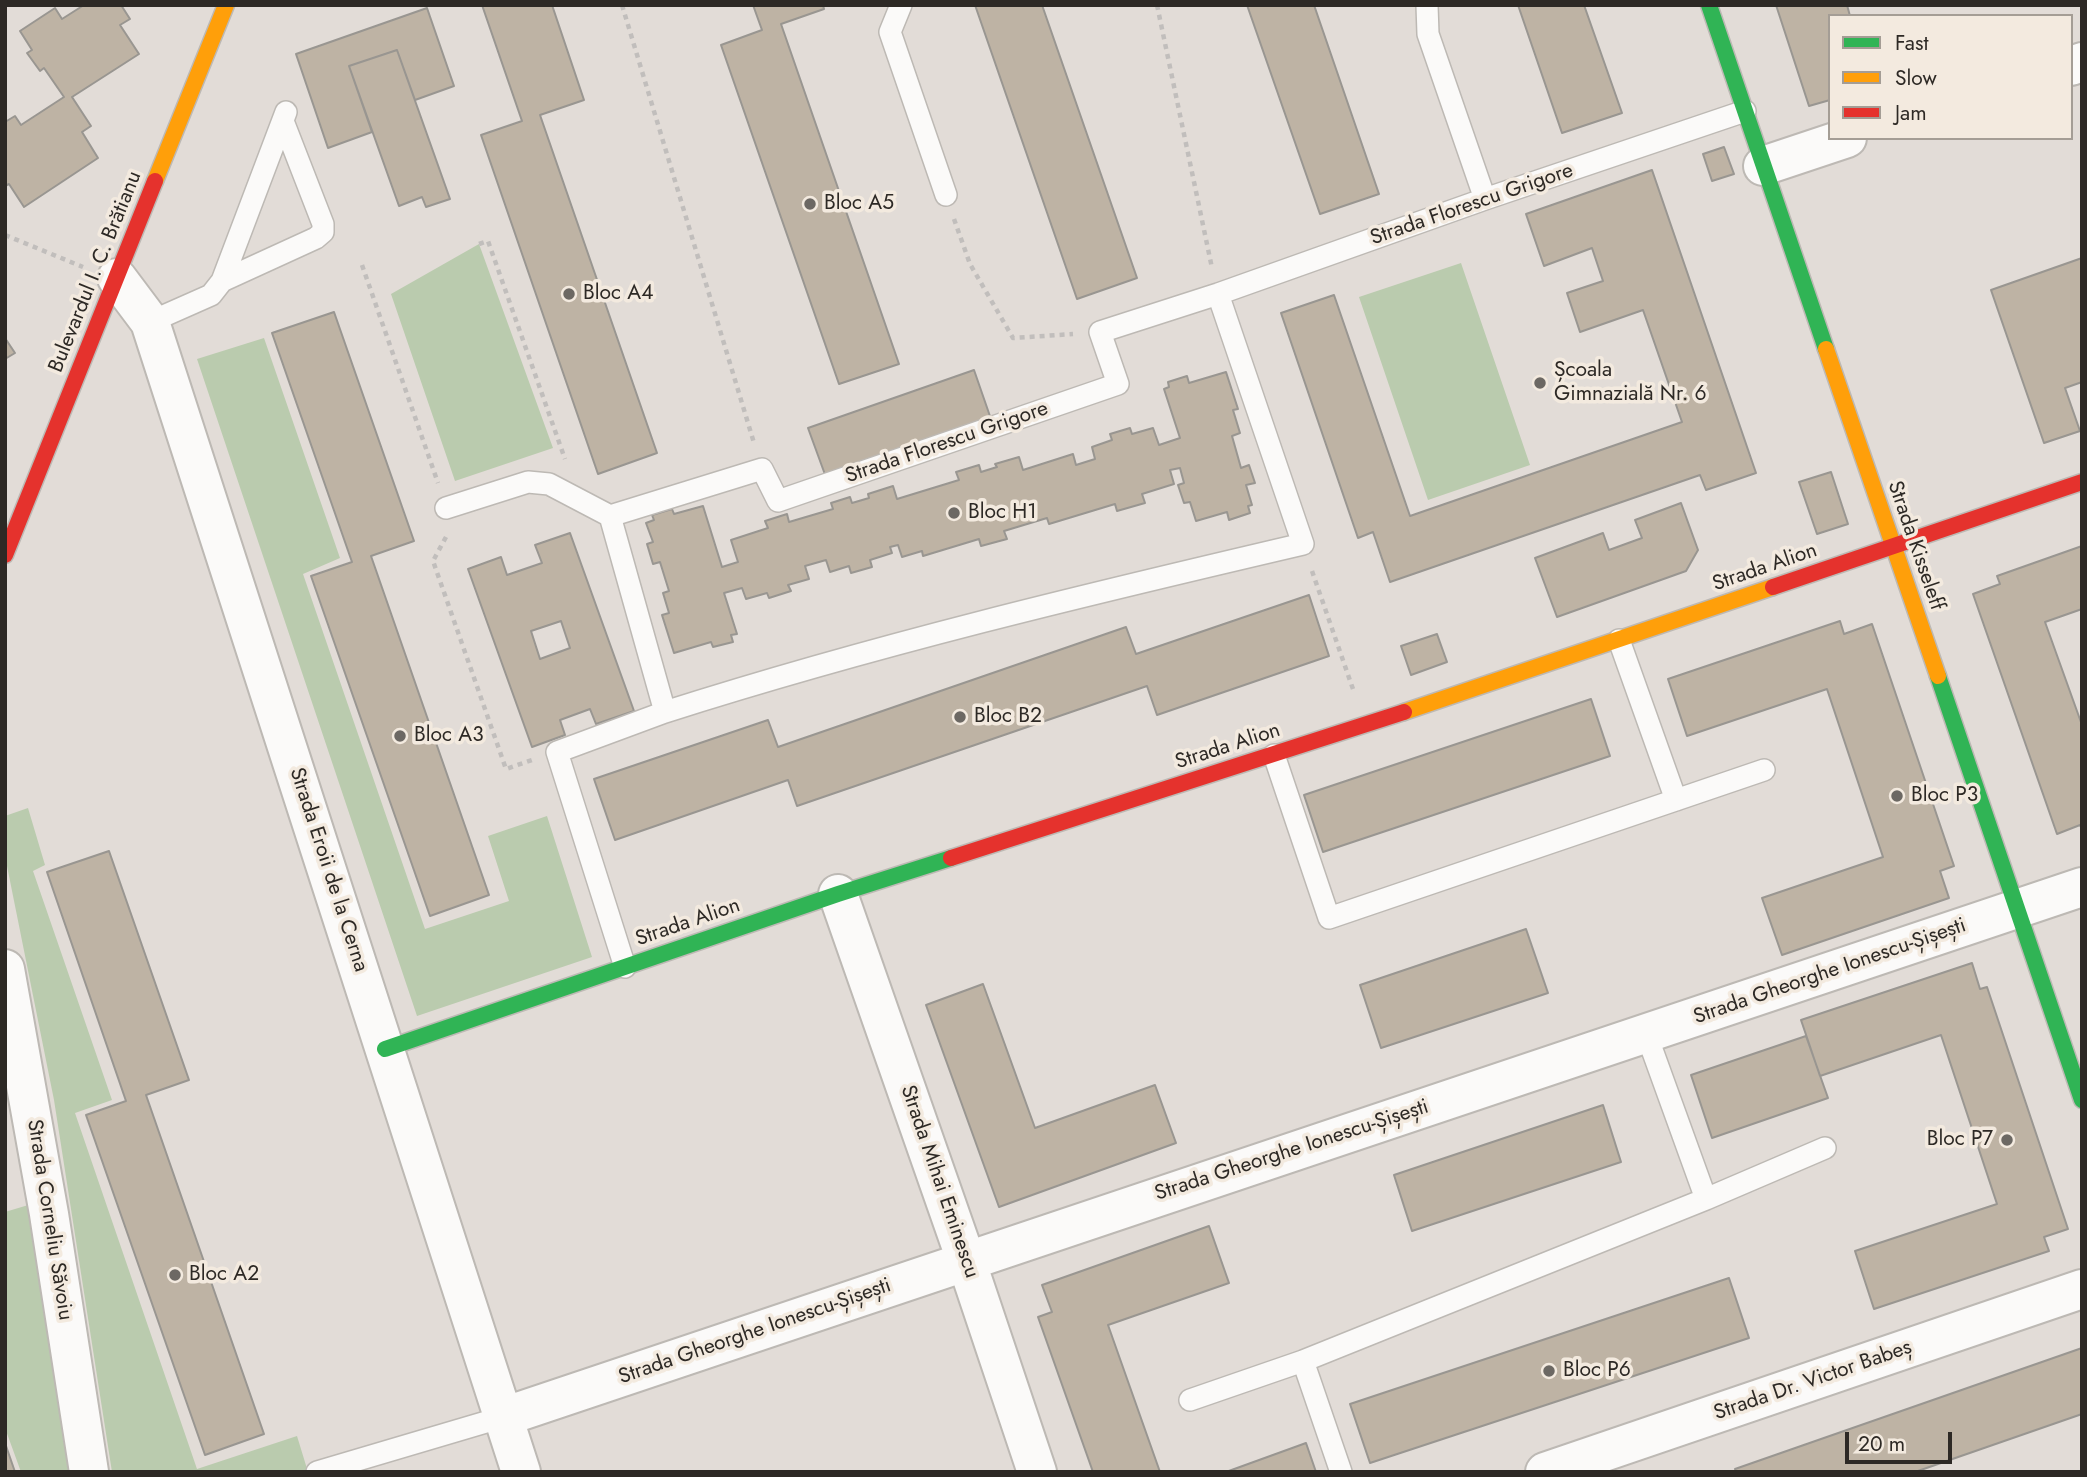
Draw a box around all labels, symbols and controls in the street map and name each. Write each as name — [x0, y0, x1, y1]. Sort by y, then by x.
legend — [1828, 14, 2073, 140]
text: Fast — [1895, 28, 1928, 58]
text: Slow — [1895, 63, 1937, 93]
text: Jam — [1895, 98, 1927, 128]
street label: Strada Florescu Grigore — [1367, 158, 1577, 252]
street label: Bulevardul I. C. Brătianu — [44, 168, 148, 376]
place label: Bloc A5 — [824, 191, 894, 217]
marker: Bloc A5 — [802, 196, 818, 212]
place label: Bloc A4 — [583, 281, 653, 307]
marker: Bloc A4 — [561, 286, 577, 302]
place label: Școala Gimnazială Nr. 6 — [1554, 358, 1707, 408]
marker: Școala Gimnazială Nr. 6 — [1532, 375, 1548, 391]
street label: Strada Florescu Grigore — [842, 396, 1052, 490]
street label: Strada Kisseleff — [1881, 478, 1949, 614]
place label: Bloc H1 — [968, 500, 1037, 526]
marker: Bloc H1 — [946, 505, 962, 521]
street label: Strada Alion — [1709, 538, 1821, 598]
place label: Bloc B2 — [974, 704, 1042, 730]
marker: Bloc B2 — [952, 709, 968, 725]
street label: Strada Alion — [1172, 718, 1284, 776]
place label: Bloc A3 — [414, 723, 484, 749]
marker: Bloc A3 — [392, 728, 408, 744]
street label: Strada Eroii de la Cerna — [283, 765, 373, 975]
place label: Bloc P3 — [1911, 783, 1978, 809]
marker: Bloc P3 — [1889, 788, 1905, 804]
street label: Strada Alion — [632, 893, 744, 953]
street label: Strada Gheorghe Ionescu-Șișești — [1691, 913, 1969, 1031]
street label: Strada Mihai Eminescu — [894, 1082, 984, 1282]
street label: Strada Gheorghe Ionescu-Șișești — [1152, 1095, 1432, 1207]
street label: Strada Corneliu Săvoiu — [21, 1118, 77, 1322]
place label: Bloc P7 — [1927, 1127, 1993, 1153]
marker: Bloc P7 — [1999, 1132, 2015, 1148]
place label: Bloc A2 — [189, 1262, 259, 1288]
marker: Bloc A2 — [167, 1267, 183, 1283]
street label: Strada Gheorghe Ionescu-Șișești — [616, 1273, 894, 1391]
street label: Strada Dr. Victor Babeș — [1711, 1335, 1915, 1427]
place label: Bloc P6 — [1563, 1358, 1631, 1384]
marker: Bloc P6 — [1541, 1363, 1557, 1379]
scale bar — [1849, 1418, 1956, 1462]
text: 20 m — [1858, 1429, 1905, 1459]

